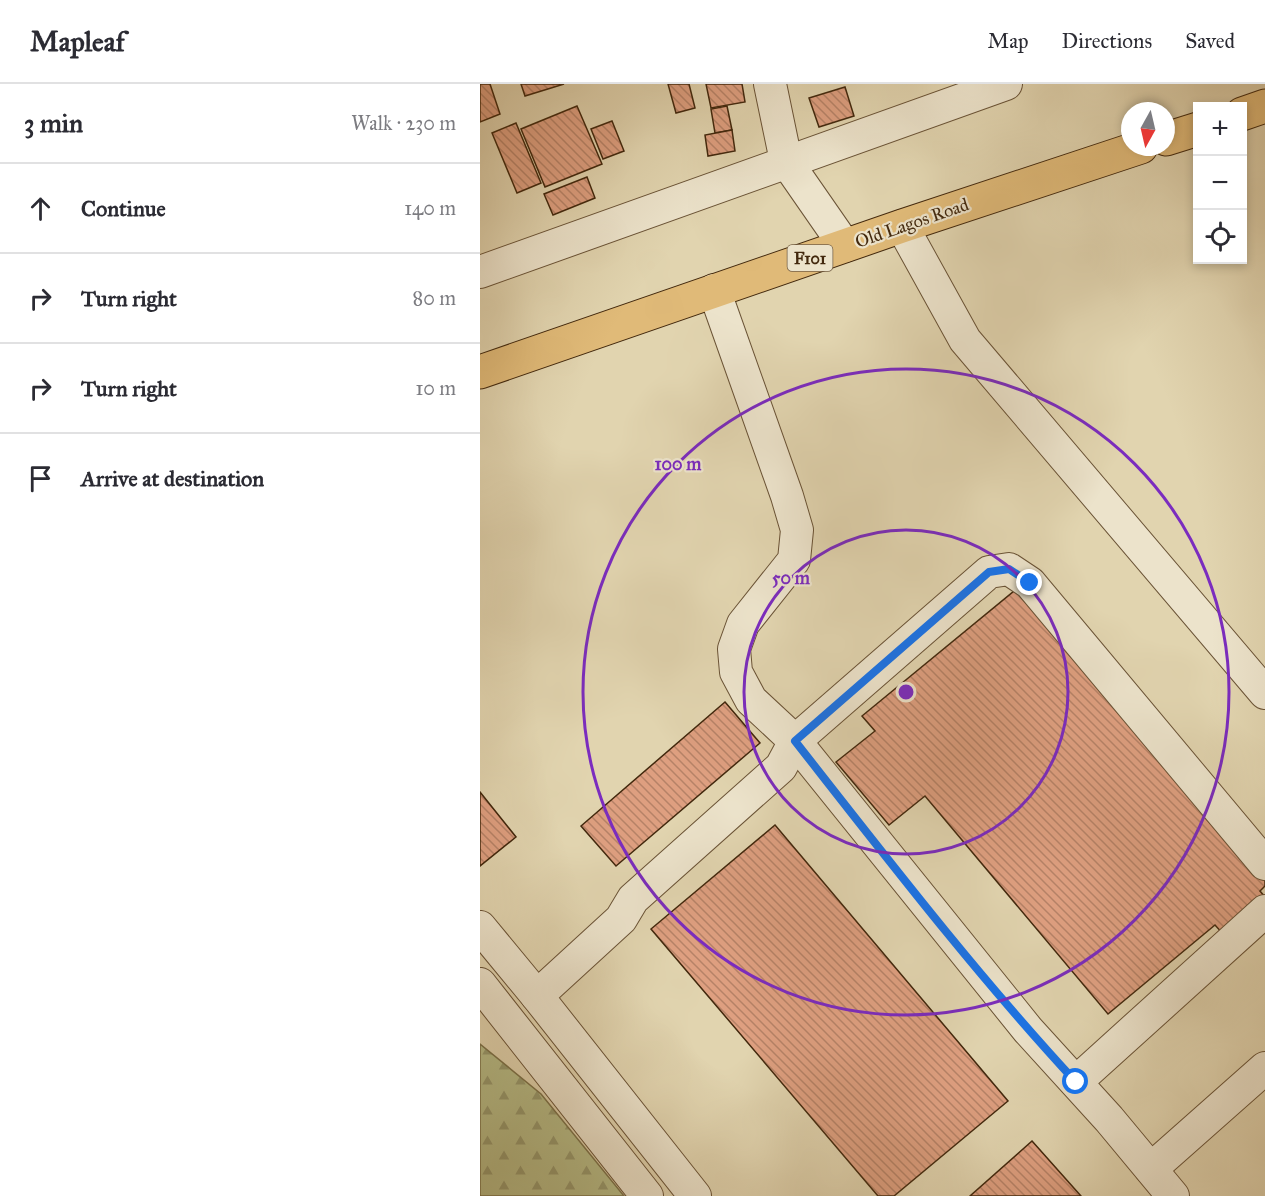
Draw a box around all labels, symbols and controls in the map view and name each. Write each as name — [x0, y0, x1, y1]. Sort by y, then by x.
text: Mapleaf — [30, 24, 125, 59]
text: Map — [988, 28, 1029, 54]
text: Directions — [1062, 28, 1152, 54]
text: Saved — [1185, 28, 1235, 54]
north arrow — [1121, 102, 1175, 156]
map controls — [1193, 102, 1247, 264]
button: + — [1193, 102, 1247, 156]
text: 3 min — [24, 107, 83, 139]
text: Walk · 230 m — [351, 111, 456, 135]
button: − — [1193, 156, 1247, 210]
icon: ahead — [24, 192, 57, 225]
street label: Old Lagos Road — [852, 193, 972, 254]
text: Continue — [81, 195, 166, 222]
text: 140 m — [404, 196, 456, 220]
button: locate — [1193, 210, 1247, 264]
road number: F101 — [788, 245, 832, 271]
icon: right — [24, 282, 57, 315]
text: Turn right — [81, 285, 177, 312]
text: 80 m — [413, 286, 456, 310]
icon: right — [24, 372, 57, 405]
text: Turn right — [81, 375, 177, 402]
text: 10 m — [415, 376, 456, 400]
text: 100 m — [655, 453, 702, 475]
icon: arrive — [24, 462, 57, 495]
text: Arrive at destination — [81, 465, 264, 492]
text: 50 m — [772, 567, 811, 589]
route end — [1016, 569, 1042, 595]
centre of rings — [896, 682, 916, 702]
route start — [1062, 1068, 1088, 1094]

